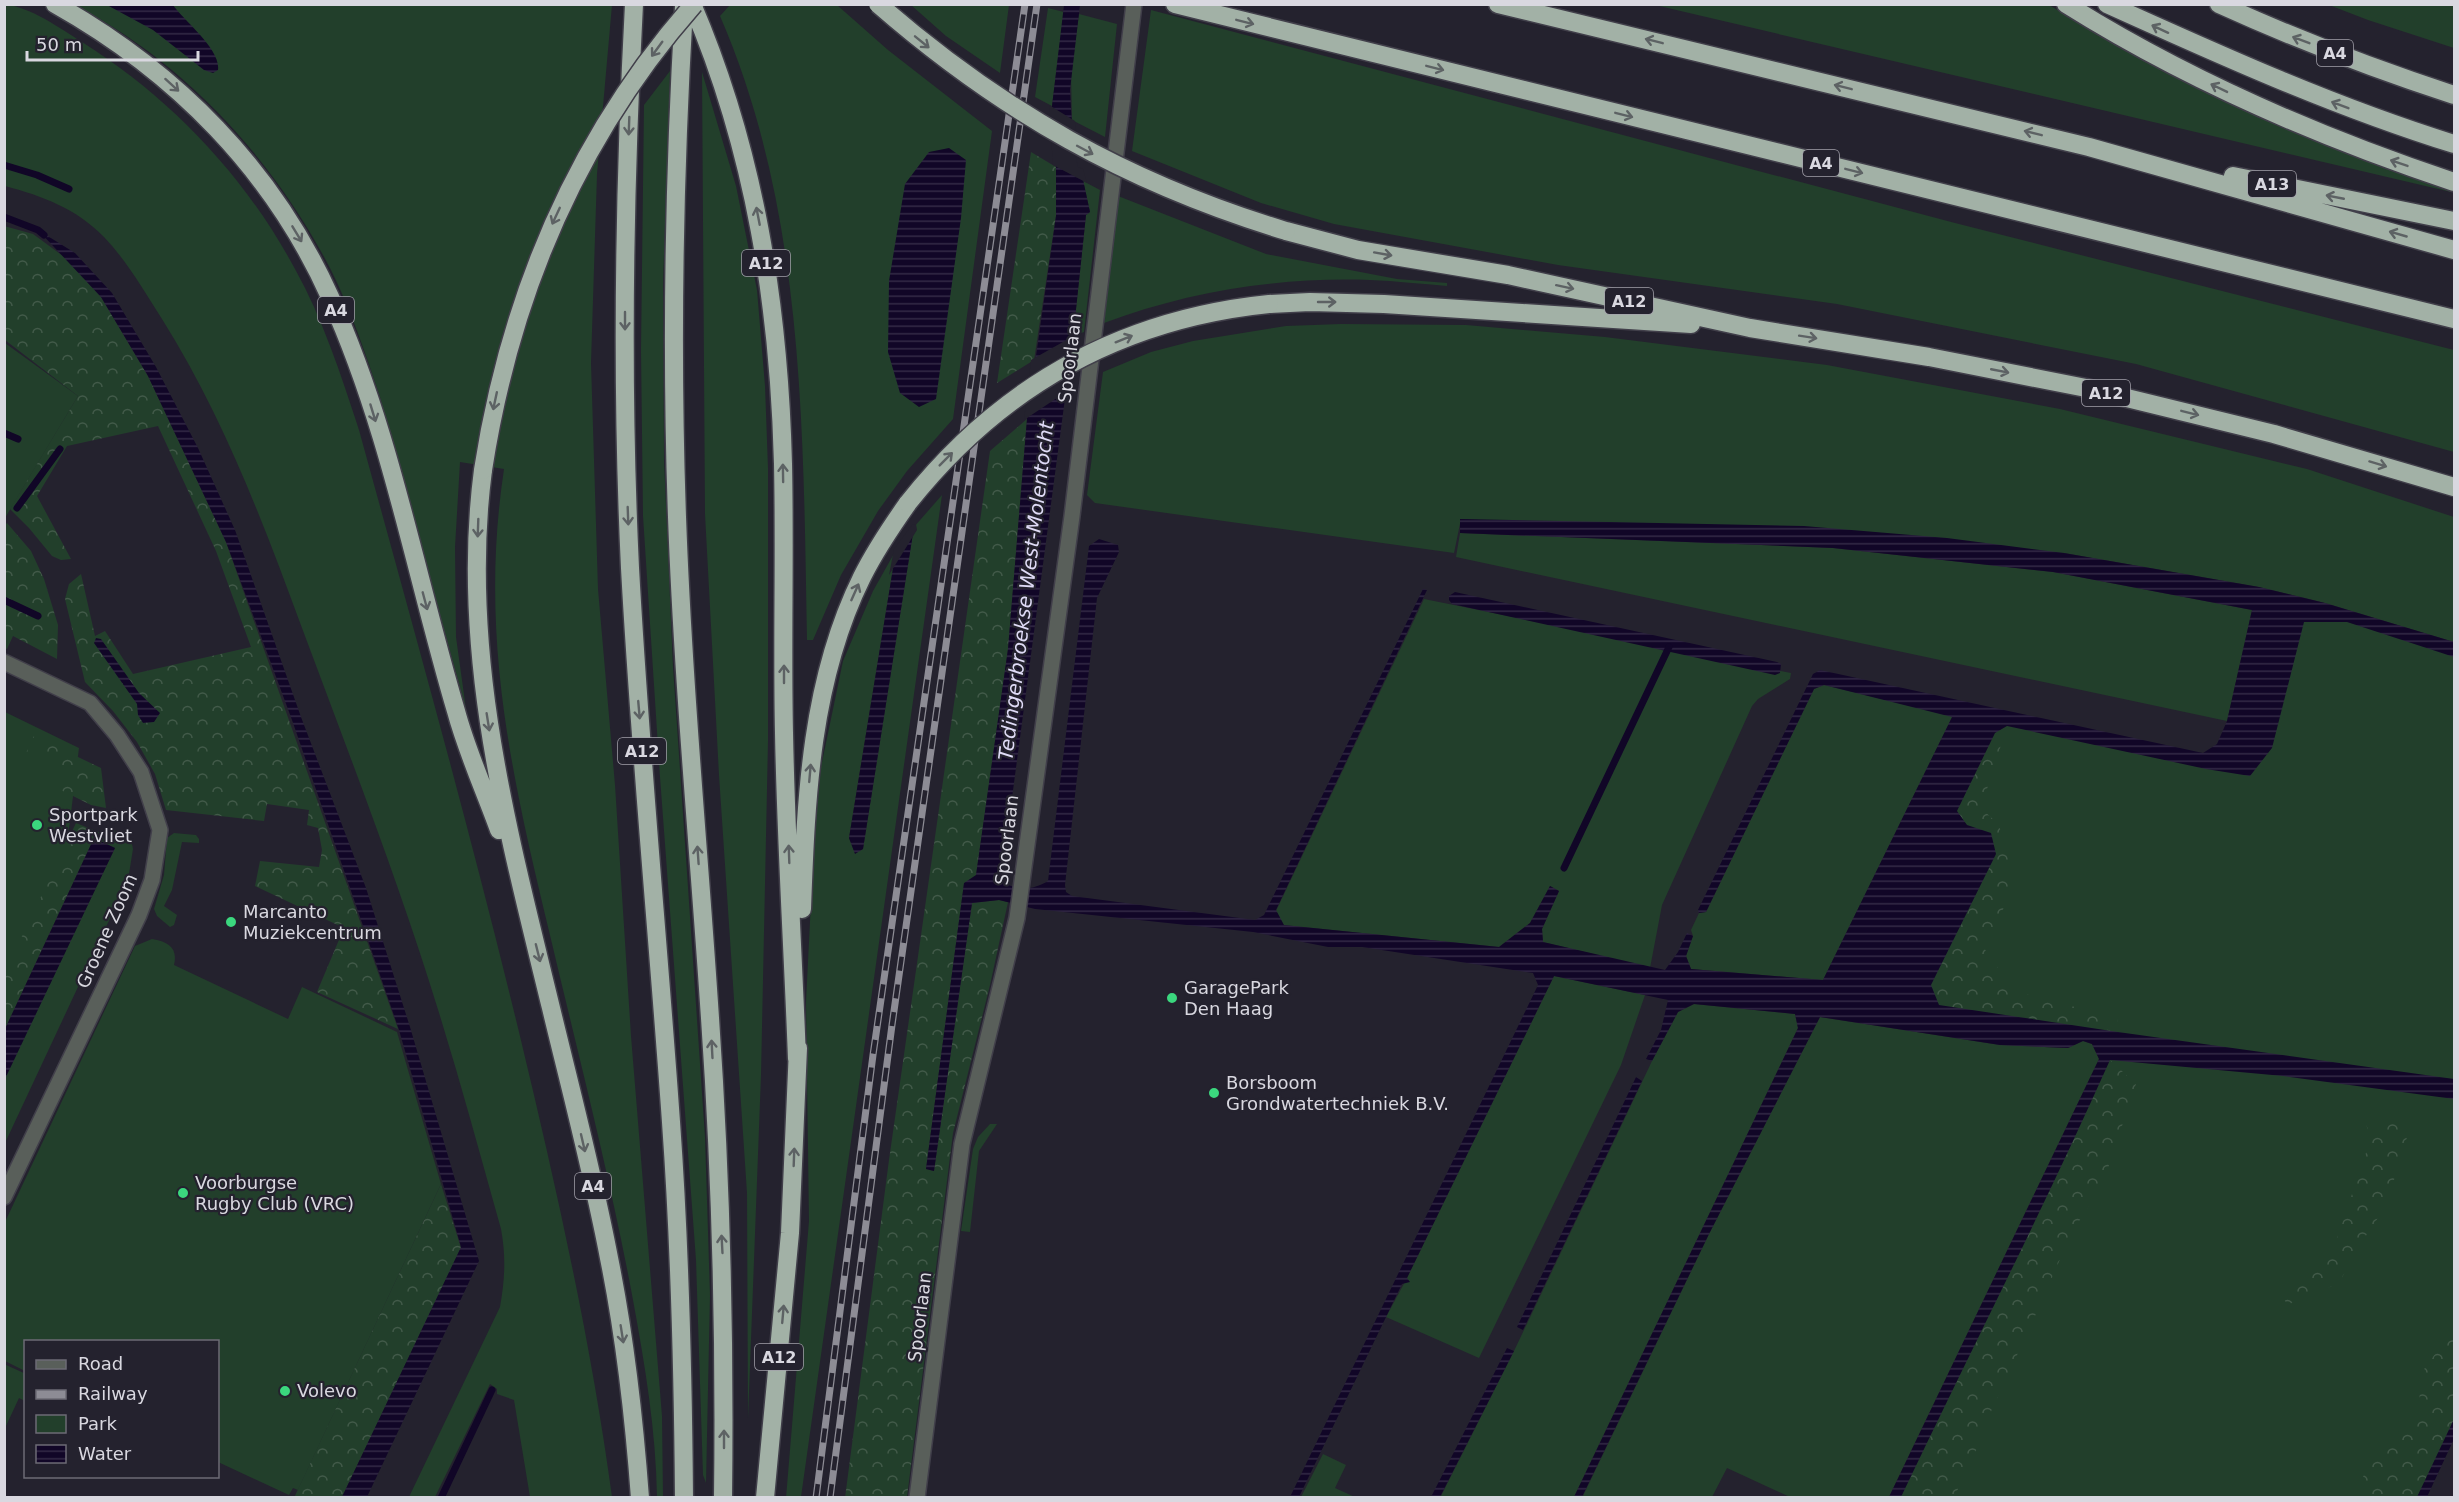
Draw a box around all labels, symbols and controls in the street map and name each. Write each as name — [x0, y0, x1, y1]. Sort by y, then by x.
one-way arrow — [1235, 16, 1254, 28]
one-way arrow — [2152, 22, 2170, 34]
scale bar — [27, 24, 198, 62]
text: 50 m — [36, 34, 82, 55]
one-way arrow — [2292, 34, 2310, 45]
one-way arrow — [1644, 35, 1663, 47]
one-way arrow — [914, 36, 930, 49]
road number: A4 — [2317, 40, 2353, 66]
one-way arrow — [651, 41, 663, 57]
one-way arrow — [1425, 63, 1444, 75]
one-way arrow — [164, 78, 179, 92]
one-way arrow — [1834, 81, 1853, 93]
one-way arrow — [2211, 81, 2229, 93]
one-way arrow — [2331, 98, 2350, 109]
one-way arrow — [1614, 109, 1633, 121]
one-way arrow — [623, 115, 634, 135]
one-way arrow — [2023, 127, 2042, 139]
one-way arrow — [1075, 145, 1093, 156]
road number: A4 — [1803, 150, 1839, 176]
one-way arrow — [2390, 156, 2409, 167]
one-way arrow — [1844, 166, 1863, 178]
road number: A13 — [2248, 171, 2296, 197]
one-way arrow — [2326, 191, 2346, 202]
one-way arrow — [550, 207, 562, 225]
one-way arrow — [752, 207, 763, 227]
one-way arrow — [291, 225, 303, 242]
one-way arrow — [2389, 228, 2408, 239]
one-way arrow — [1373, 249, 1393, 260]
road number: A12 — [742, 250, 790, 276]
one-way arrow — [1555, 282, 1575, 293]
road number: A12 — [1605, 288, 1653, 314]
one-way arrow — [1317, 296, 1337, 308]
road number: A4 — [318, 297, 354, 323]
one-way arrow — [619, 310, 631, 330]
street label: Spoorlaan — [1054, 312, 1085, 404]
one-way arrow — [1797, 332, 1817, 343]
one-way arrow — [1114, 333, 1132, 344]
one-way arrow — [1989, 366, 2009, 377]
road number: A12 — [2082, 380, 2130, 406]
one-way arrow — [489, 390, 500, 410]
one-way arrow — [368, 403, 379, 422]
one-way arrow — [2180, 407, 2199, 419]
water label: Tedingerbroekse West-Molentocht — [993, 419, 1059, 762]
one-way arrow — [939, 452, 954, 466]
one-way arrow — [2368, 459, 2387, 470]
one-way arrow — [777, 463, 789, 483]
one-way arrow — [623, 505, 634, 525]
one-way arrow — [472, 517, 483, 537]
one-way arrow — [850, 584, 862, 602]
one-way arrow — [420, 591, 432, 610]
one-way arrow — [778, 664, 790, 684]
one-way arrow — [634, 700, 645, 720]
one-way arrow — [483, 712, 494, 732]
road number: A12 — [618, 738, 666, 764]
one-way arrow — [805, 764, 816, 784]
street label: Spoorlaan — [991, 794, 1022, 886]
place label: Sportpark Westvliet — [49, 804, 138, 846]
marker: Sportpark Westvliet — [30, 818, 44, 832]
one-way arrow — [692, 845, 703, 865]
one-way arrow — [783, 845, 794, 865]
street label: Groene Zoom — [72, 870, 141, 991]
place label: Marcanto Muziekcentrum — [243, 901, 382, 943]
marker: Marcanto Muziekcentrum — [224, 915, 238, 929]
one-way arrow — [532, 944, 544, 963]
place label: GaragePark Den Haag — [1184, 977, 1289, 1019]
marker: GaragePark Den Haag — [1165, 991, 1179, 1005]
one-way arrow — [706, 1040, 717, 1060]
place label: Borsboom Grondwatertechniek B.V. — [1226, 1072, 1449, 1114]
marker: Borsboom Grondwatertechniek B.V. — [1207, 1086, 1221, 1100]
one-way arrow — [578, 1133, 590, 1152]
one-way arrow — [788, 1148, 800, 1168]
place label: Voorburgse Rugby Club (VRC) — [195, 1172, 354, 1214]
road number: A4 — [575, 1173, 611, 1199]
marker: Voorburgse Rugby Club (VRC) — [176, 1186, 190, 1200]
one-way arrow — [717, 1235, 728, 1255]
street label: Spoorlaan — [904, 1271, 935, 1363]
one-way arrow — [778, 1304, 789, 1324]
one-way arrow — [617, 1324, 628, 1343]
legend — [24, 1340, 219, 1478]
road number: A12 — [755, 1344, 803, 1370]
text: Road — [78, 1353, 123, 1374]
place label: Volevo — [297, 1380, 357, 1401]
text: Railway — [78, 1383, 148, 1404]
marker: Volevo — [278, 1384, 292, 1398]
text: Park — [78, 1413, 117, 1434]
one-way arrow — [718, 1430, 730, 1450]
text: Water — [78, 1443, 132, 1464]

